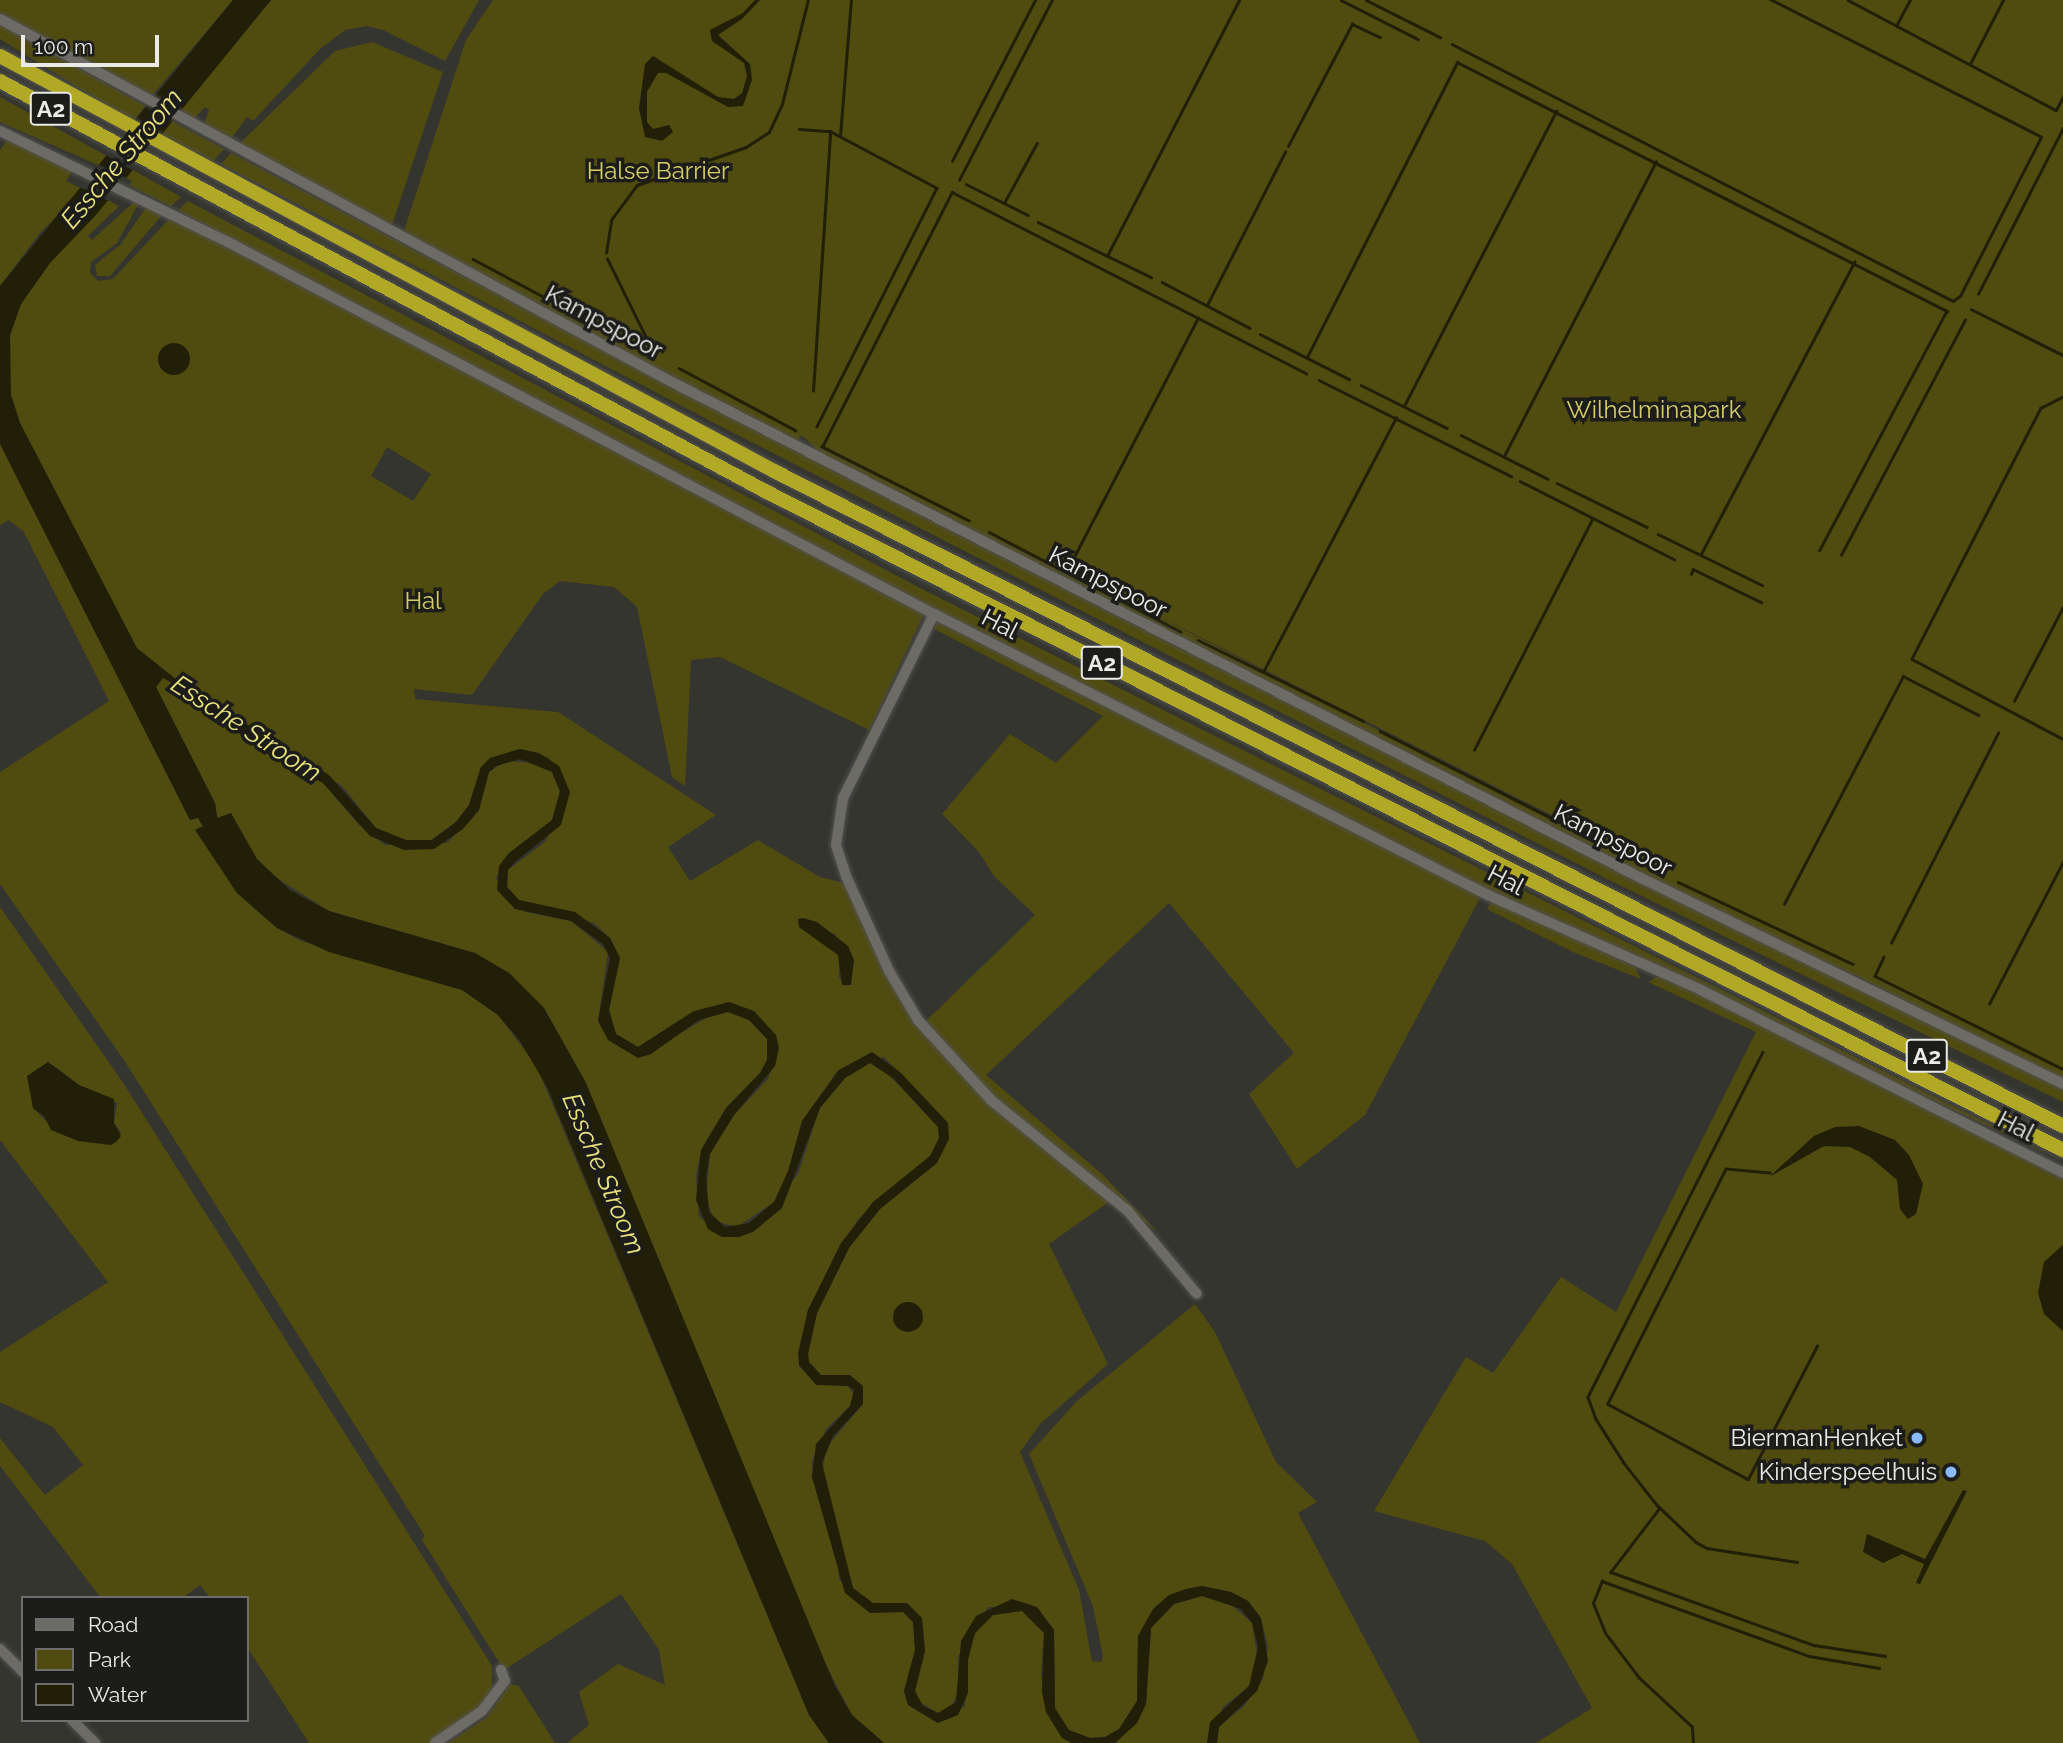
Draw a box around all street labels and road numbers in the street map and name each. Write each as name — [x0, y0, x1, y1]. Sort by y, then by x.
road number: A2 — [28, 90, 74, 128]
street label: Kampspoor — [540, 279, 668, 365]
street label: Kampspoor — [1044, 540, 1172, 624]
street label: Hal — [977, 603, 1023, 645]
road number: A2 — [1079, 643, 1125, 682]
street label: Kampspoor — [1549, 798, 1677, 882]
street label: Hal — [1483, 859, 1529, 901]
road number: A2 — [1904, 1036, 1950, 1076]
street label: Hal — [1993, 1105, 2039, 1147]

